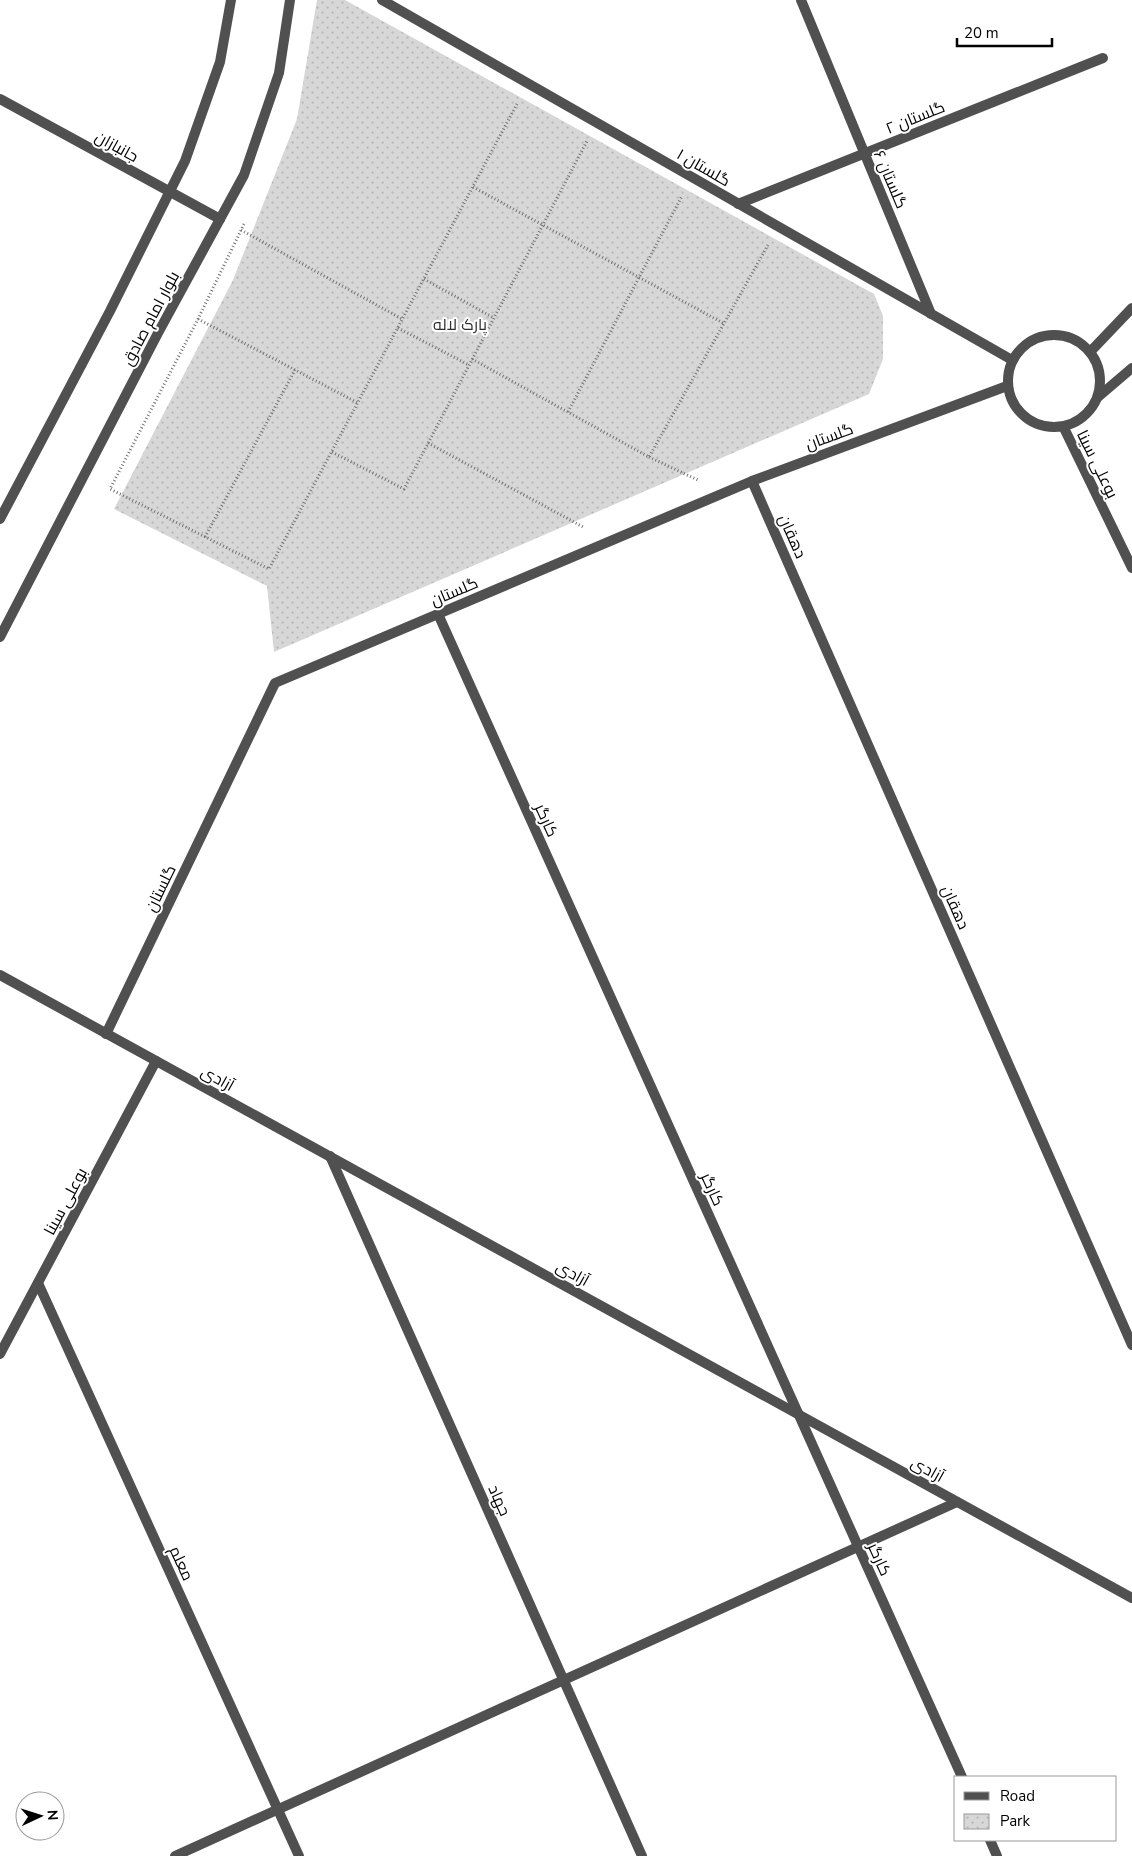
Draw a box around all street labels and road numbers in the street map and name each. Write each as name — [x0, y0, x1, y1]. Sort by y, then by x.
street label: گلستان ۲ — [882, 96, 948, 140]
street label: جانبازان — [91, 126, 142, 168]
street label: گلستان ۱ — [673, 144, 734, 192]
street label: گلستان ۶ — [868, 147, 912, 212]
street label: بلوار امام صادق — [117, 267, 185, 369]
street label: گلستان — [802, 418, 856, 456]
street label: بوعلی سینا — [1071, 427, 1123, 502]
street label: دهقان — [773, 511, 812, 562]
street label: گلستان — [427, 572, 482, 612]
street label: کارگر — [529, 799, 563, 841]
street label: گلستان — [140, 861, 182, 916]
street label: دهقان — [936, 882, 975, 933]
street label: آزادی — [197, 1061, 239, 1097]
street label: بوعلی سینا — [39, 1164, 93, 1239]
street label: کارگر — [695, 1168, 729, 1210]
street label: آزادی — [552, 1256, 594, 1292]
street label: آزادی — [907, 1452, 949, 1488]
street label: جهاد — [483, 1481, 516, 1519]
street label: کارگر — [862, 1538, 896, 1580]
street label: معلم — [164, 1543, 199, 1584]

